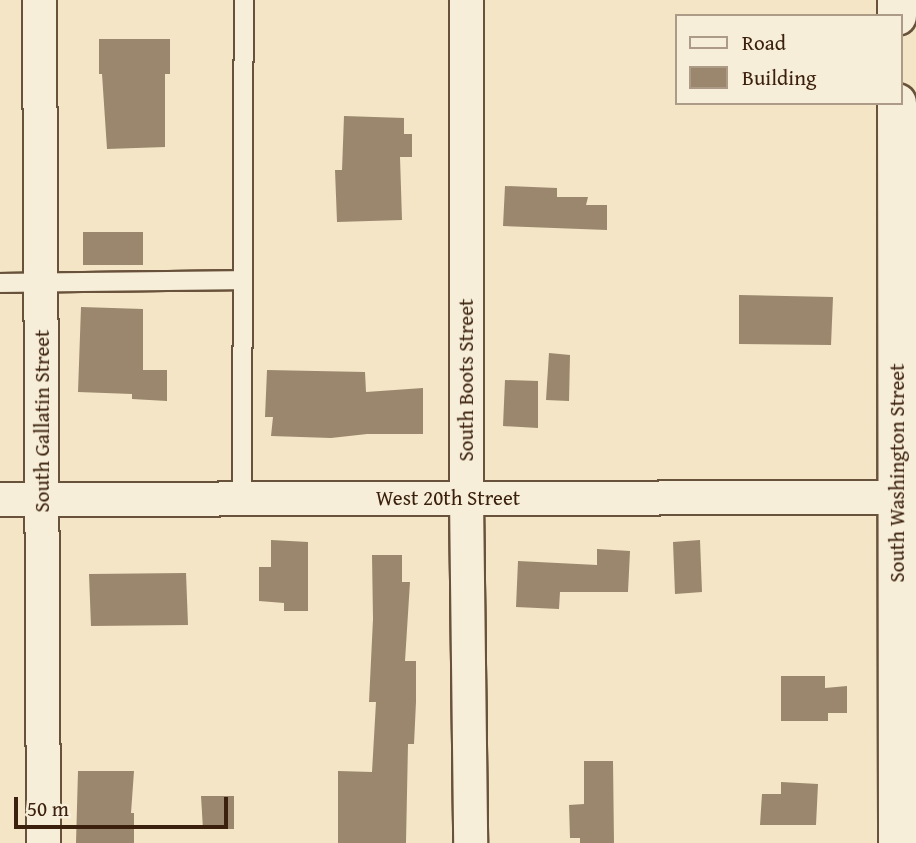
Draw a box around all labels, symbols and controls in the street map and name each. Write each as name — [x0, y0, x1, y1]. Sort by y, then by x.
legend — [674, 14, 902, 105]
text: Road — [742, 27, 786, 58]
text: Building — [742, 62, 816, 93]
street label: South Boots Street — [453, 299, 479, 461]
street label: South Gallatin Street — [29, 329, 55, 513]
street label: South Washington Street — [884, 363, 910, 583]
street label: West 20th Street — [376, 485, 520, 511]
scale bar — [18, 784, 231, 828]
text: 50 m — [27, 793, 69, 824]

